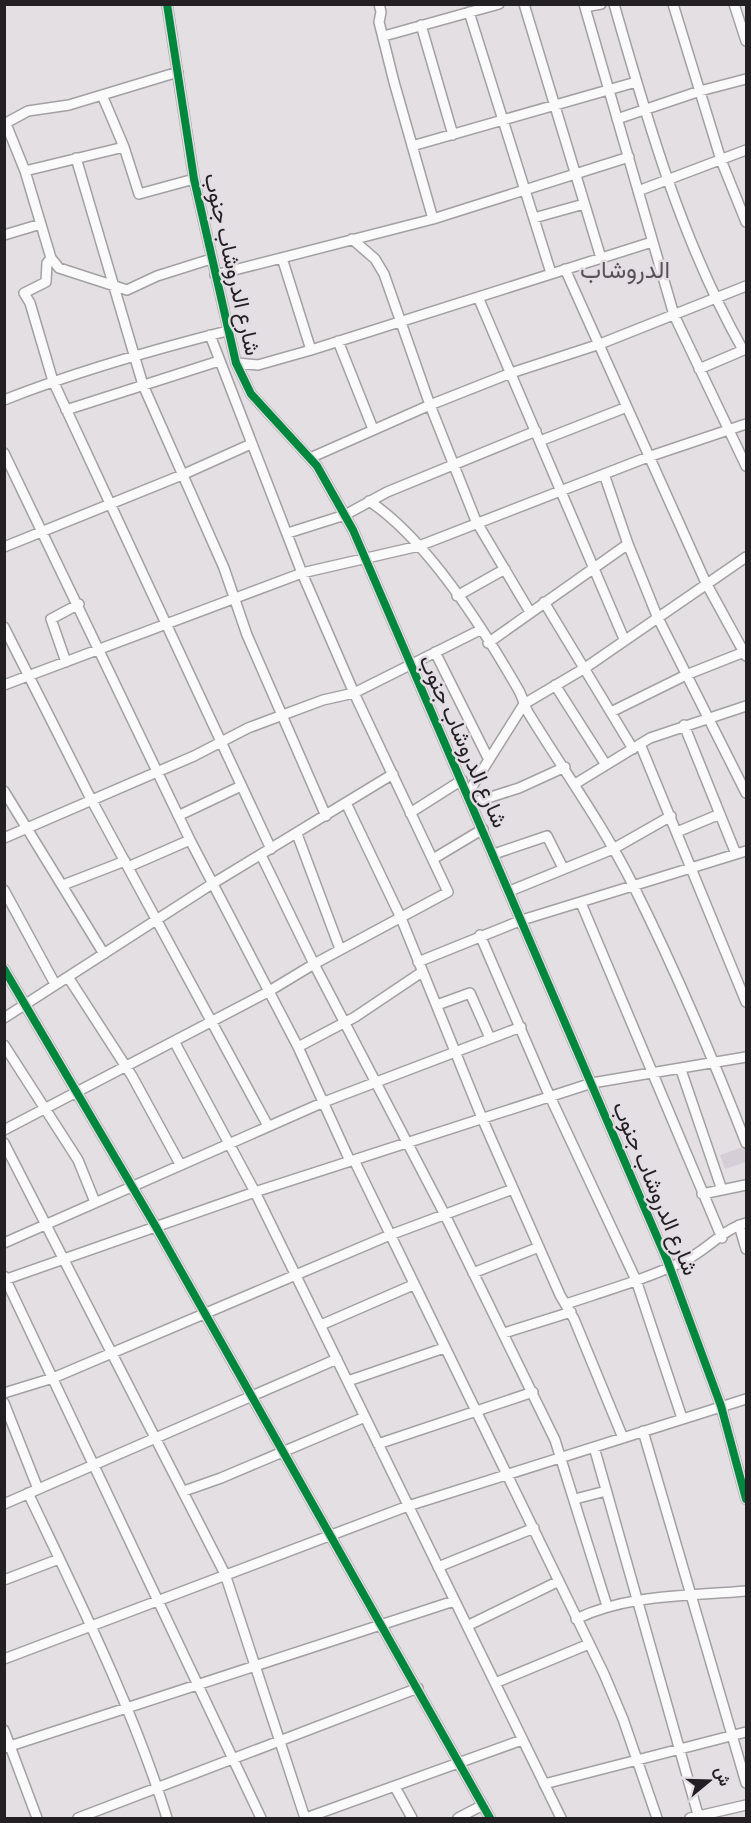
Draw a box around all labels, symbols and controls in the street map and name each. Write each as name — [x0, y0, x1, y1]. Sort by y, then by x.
street label: شارع الدروشاب جنوب — [197, 170, 268, 358]
district label: الدروشاب — [580, 254, 670, 285]
street label: شارع الدروشاب جنوب — [412, 650, 515, 832]
street label: شارع الدروشاب جنوب — [606, 1097, 705, 1280]
north arrow — [679, 1751, 739, 1811]
text: ش — [711, 1764, 736, 1788]

